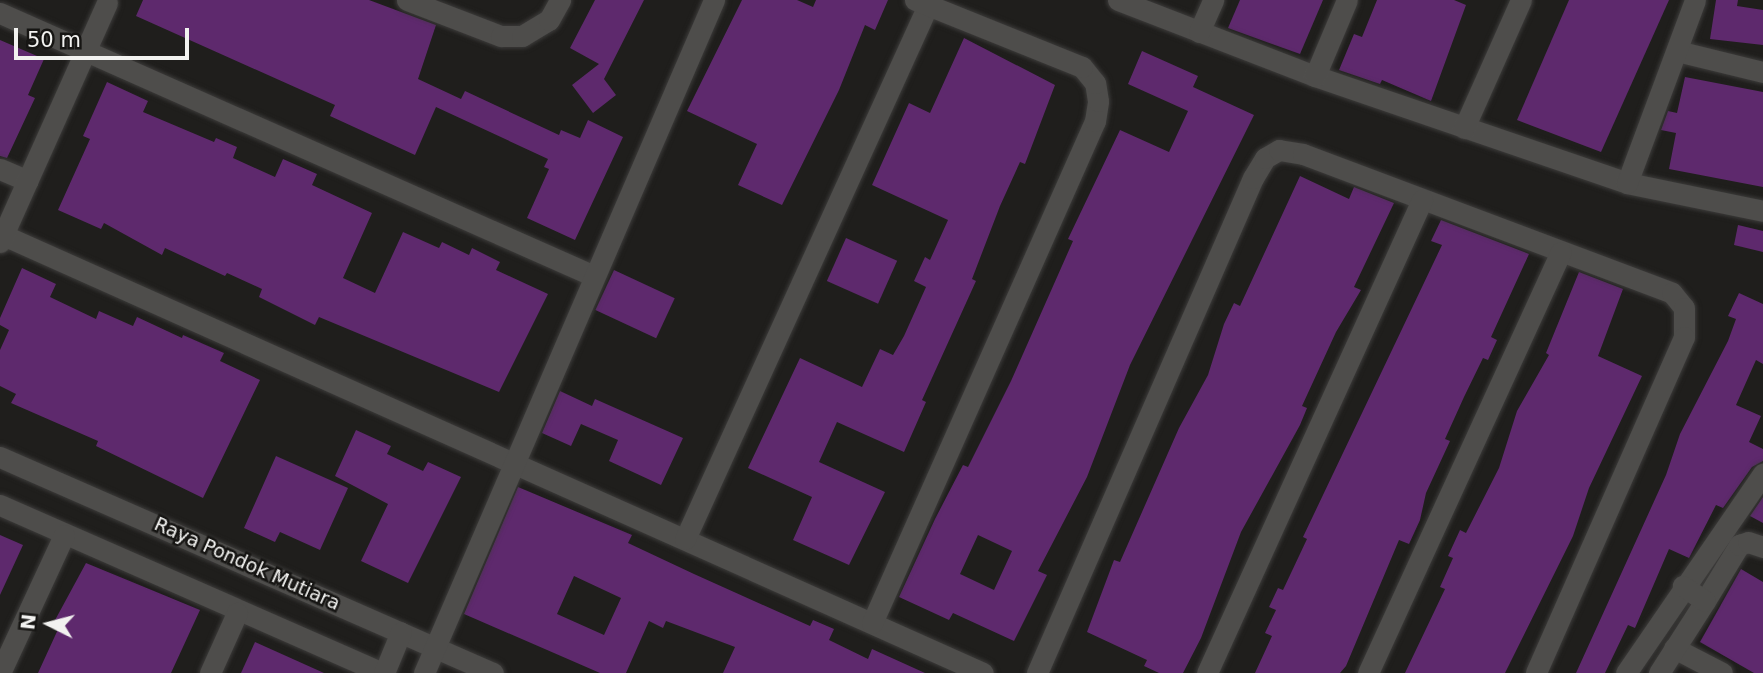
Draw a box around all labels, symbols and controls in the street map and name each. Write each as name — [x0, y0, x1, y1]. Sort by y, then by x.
scale bar — [18, 14, 192, 58]
text: 50 m — [27, 28, 81, 52]
street label: Raya Pondok Mutiara — [151, 513, 343, 615]
north arrow — [14, 589, 84, 659]
text: N — [16, 613, 40, 631]

